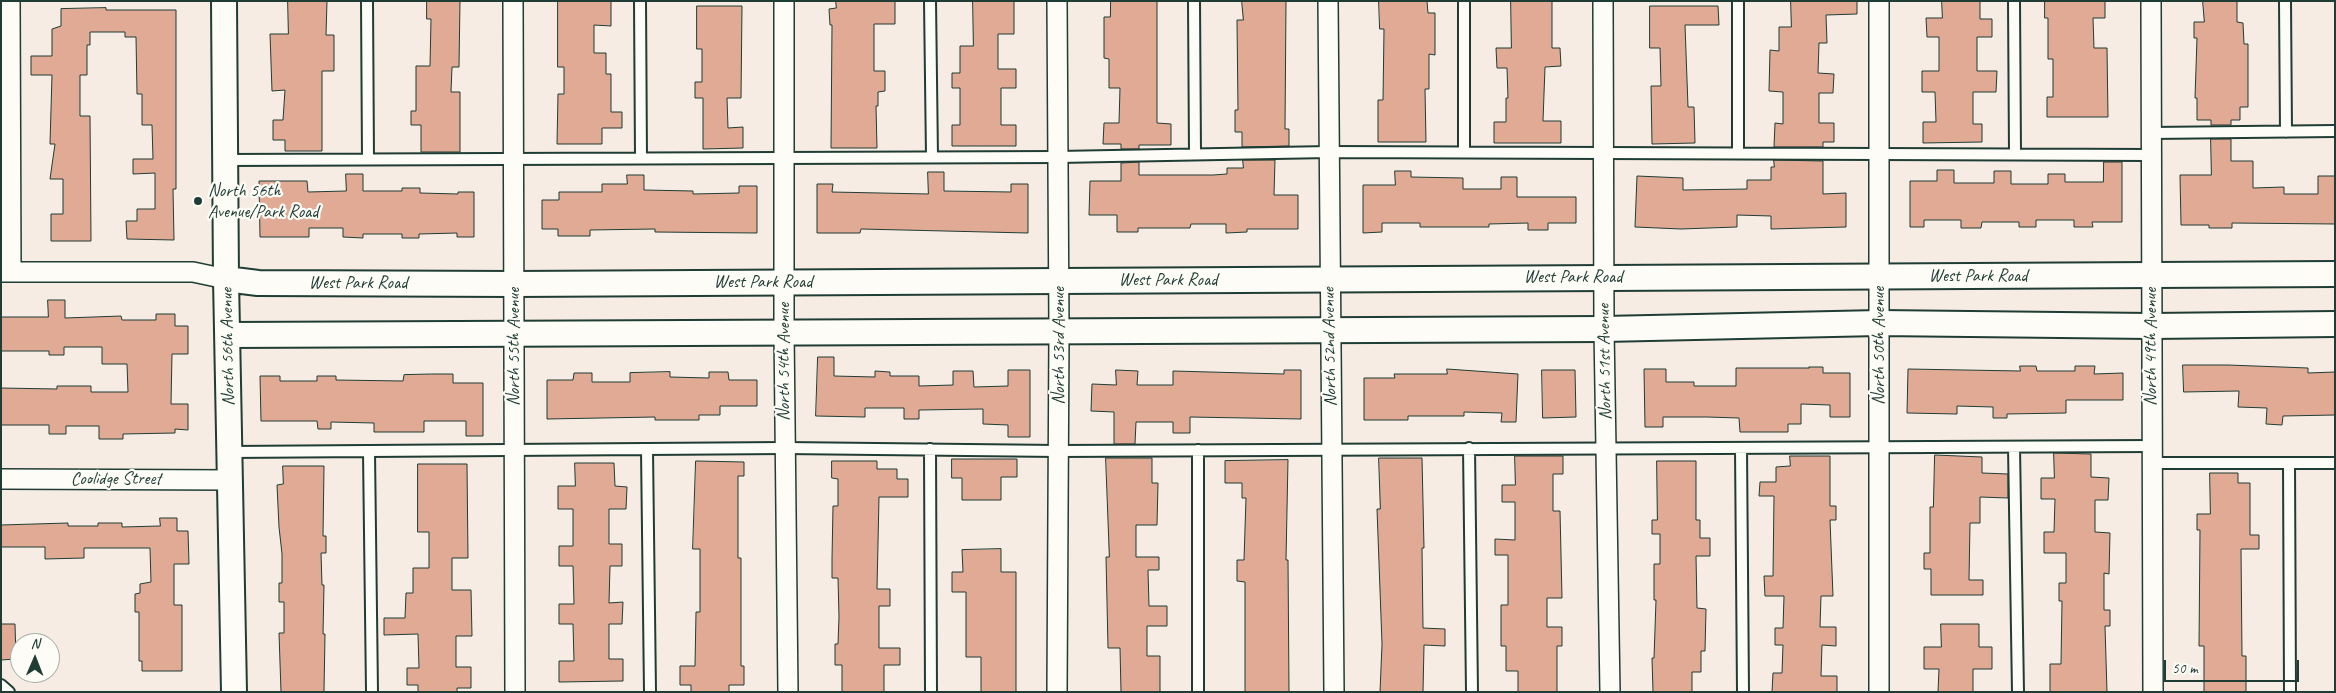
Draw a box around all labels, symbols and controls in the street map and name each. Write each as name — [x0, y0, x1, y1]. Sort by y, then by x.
place label: North 56th Avenue/Park Road — [208, 180, 318, 222]
marker: North 56th Avenue/Park Road — [192, 195, 204, 207]
street label: West Park Road — [1929, 265, 2027, 287]
street label: West Park Road — [1524, 266, 1622, 288]
street label: West Park Road — [1119, 269, 1217, 291]
street label: West Park Road — [714, 271, 812, 293]
street label: West Park Road — [309, 272, 407, 294]
street label: North 53rd Avenue — [1048, 287, 1070, 405]
street label: North 52nd Avenue — [1318, 287, 1342, 407]
street label: North 50th Avenue — [1868, 287, 1890, 405]
street label: North 56th Avenue — [216, 288, 240, 406]
street label: North 55th Avenue — [503, 288, 525, 406]
street label: North 49th Avenue — [2140, 288, 2162, 406]
street label: North 54th Avenue — [773, 303, 795, 421]
street label: North 51st Avenue — [1593, 304, 1617, 420]
street label: Coolidge Street — [71, 468, 161, 490]
north arrow — [10, 633, 60, 683]
text: N — [31, 635, 40, 652]
scale bar — [2166, 650, 2301, 682]
text: 50 m — [2172, 659, 2198, 678]

